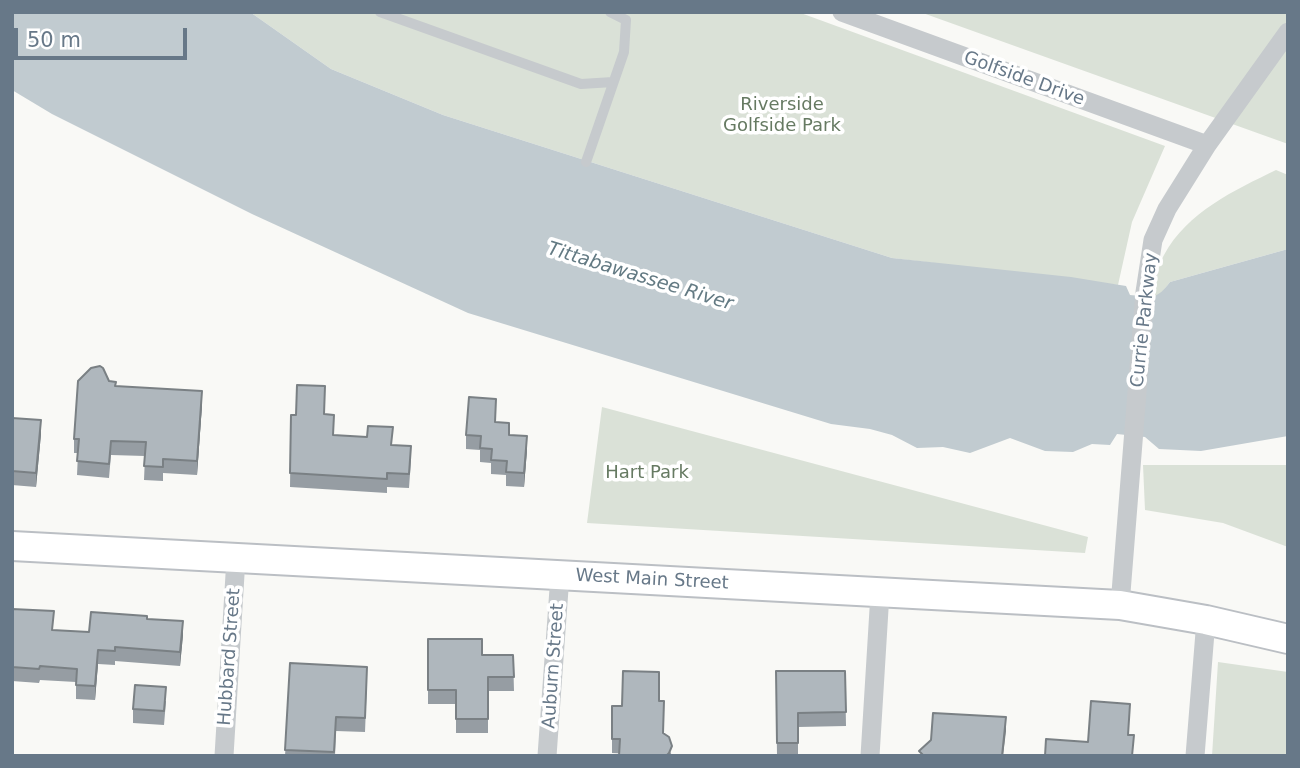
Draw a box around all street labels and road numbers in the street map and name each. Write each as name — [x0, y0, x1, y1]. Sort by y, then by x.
street label: Golfside Drive — [961, 47, 1087, 111]
street label: Currie Parkway — [1127, 251, 1163, 389]
street label: West Main Street — [575, 565, 729, 595]
street label: Hubbard Street — [214, 588, 246, 726]
street label: Auburn Street — [539, 603, 569, 729]

